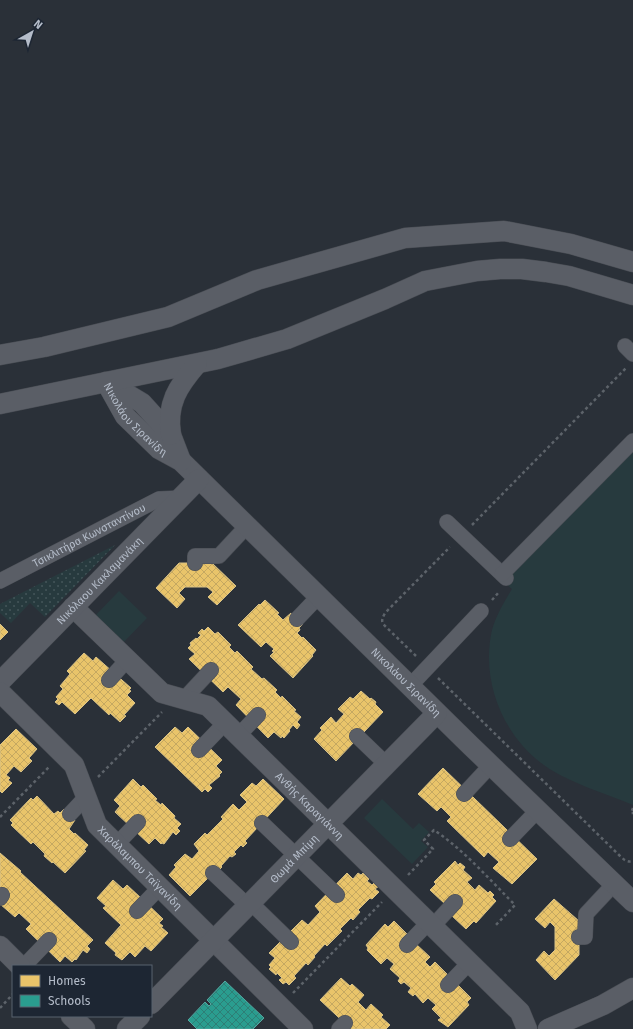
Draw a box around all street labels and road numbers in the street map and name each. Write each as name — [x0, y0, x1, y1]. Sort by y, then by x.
street label: Νικολάου Σιρανίδη — [101, 380, 169, 459]
street label: Τσικλιτήρα Κωνσταντίνου — [30, 501, 148, 570]
street label: Νικόλαου Κακλαμανάκη — [54, 534, 146, 627]
street label: Νικολάου Σιρανίδη — [368, 645, 443, 720]
street label: Ανθής Καραγιάννη — [273, 770, 346, 842]
street label: Χαράλαμπου Ταϊγανίδη — [95, 824, 185, 913]
street label: Θωμά Μπίμη — [268, 832, 321, 886]

